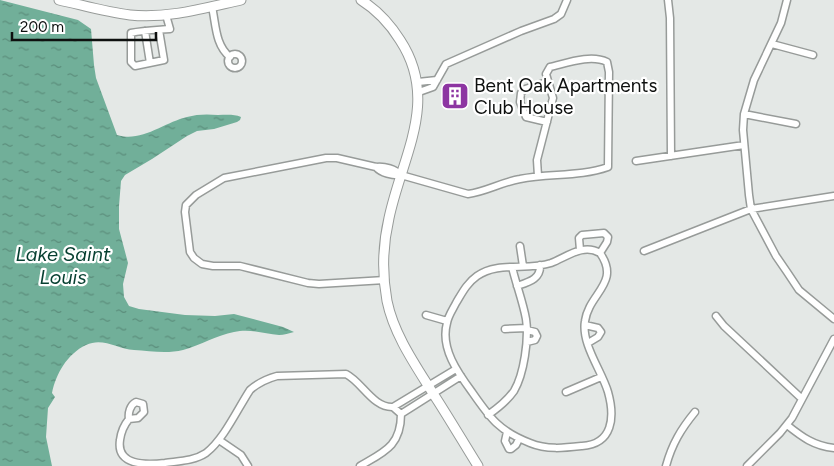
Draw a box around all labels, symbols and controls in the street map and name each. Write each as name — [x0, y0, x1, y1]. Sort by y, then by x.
scale bar — [12, 10, 156, 42]
text: 200 m — [20, 18, 64, 36]
place label: Bent Oak Apartments Club House — [474, 74, 658, 119]
building icon: Bent Oak Apartments Club House — [440, 81, 470, 111]
water label: Lake Saint Louis — [15, 242, 111, 289]

